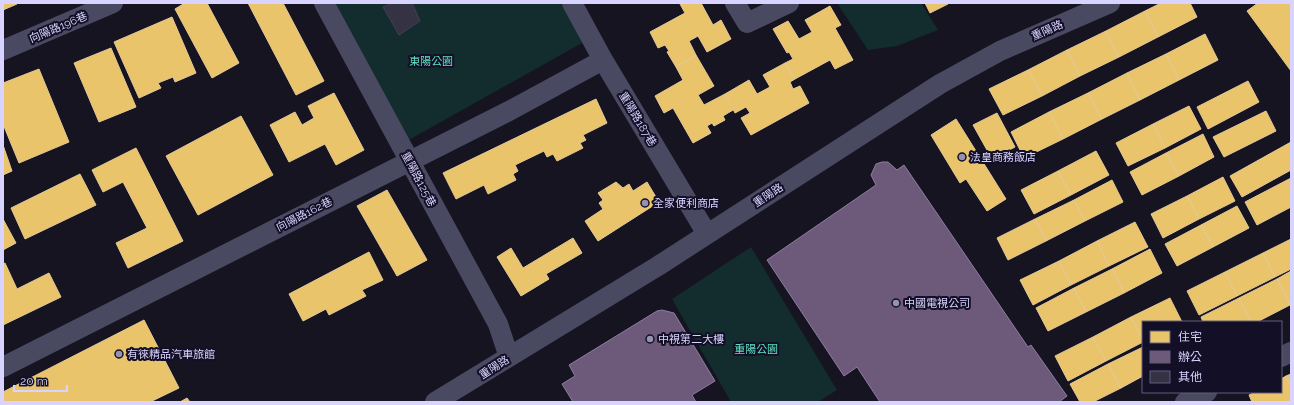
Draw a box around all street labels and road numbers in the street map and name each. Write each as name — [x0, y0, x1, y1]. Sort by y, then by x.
street label: 向陽路196巷 — [27, 9, 89, 46]
street label: 重陽路 — [1029, 18, 1065, 43]
street label: 重陽路187巷 — [616, 90, 659, 149]
street label: 重陽路125巷 — [399, 150, 438, 209]
street label: 重陽路 — [751, 181, 786, 210]
street label: 向陽路162巷 — [274, 195, 334, 234]
street label: 重陽路 — [477, 353, 512, 382]

